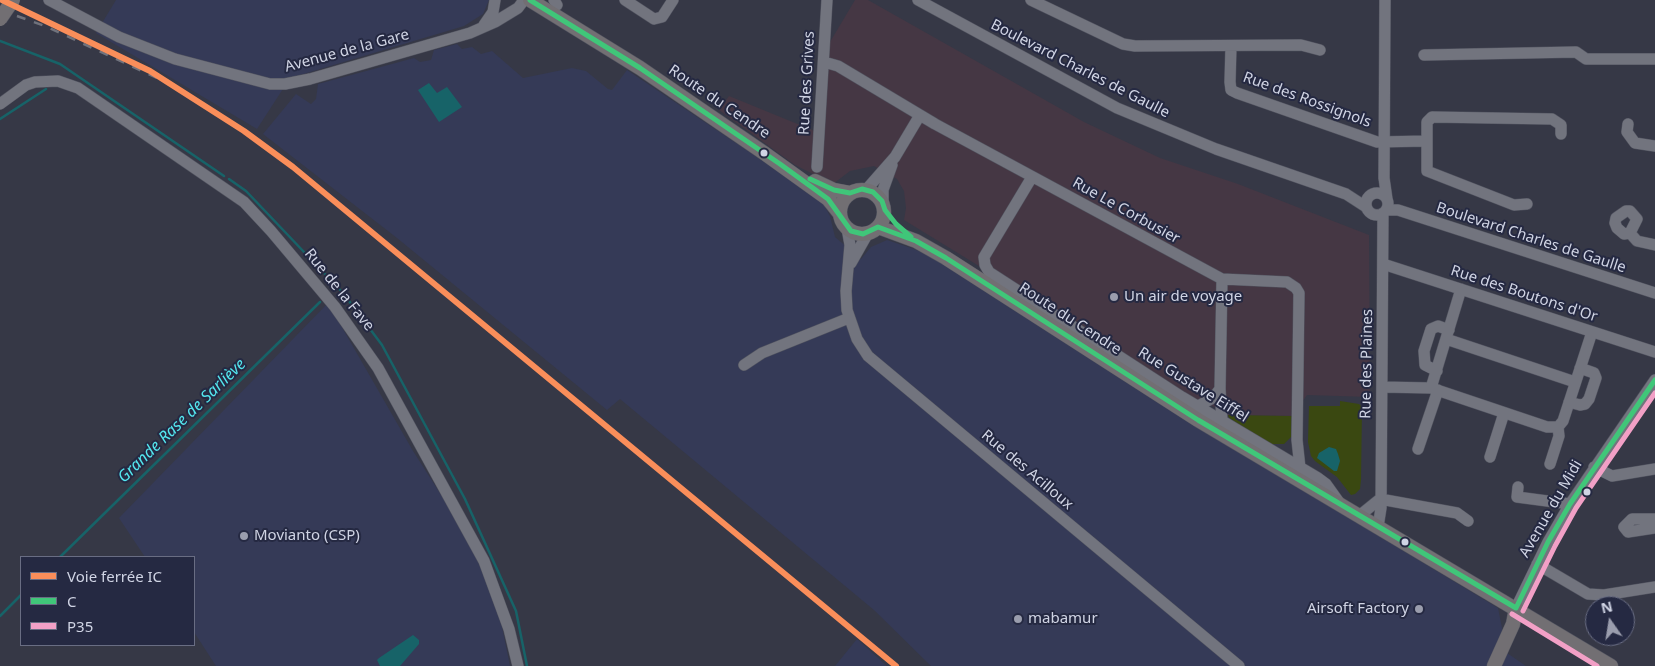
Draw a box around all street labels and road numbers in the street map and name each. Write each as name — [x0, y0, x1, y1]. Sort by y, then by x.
street label: Boulevard Charles de Gaulle — [988, 16, 1172, 122]
street label: Avenue de la Gare — [283, 26, 411, 76]
street label: Rue des Grives — [795, 31, 819, 135]
street label: Route du Cendre — [665, 61, 773, 143]
street label: Rue des Rossignols — [1240, 68, 1374, 132]
street label: Rue Le Corbusier — [1069, 174, 1183, 248]
street label: Boulevard Charles de Gaulle — [1434, 199, 1628, 277]
street label: Rue de la Fave — [300, 245, 378, 335]
street label: Rue des Boutons d'Or — [1448, 262, 1600, 326]
street label: Route du Cendre — [1015, 279, 1125, 359]
street label: Rue des Plaines — [1357, 309, 1377, 419]
street label: Rue Gustave Eiffel — [1134, 344, 1252, 426]
street label: Rue des Acilloux — [977, 426, 1077, 514]
street label: Avenue du Midi — [1516, 457, 1586, 561]

